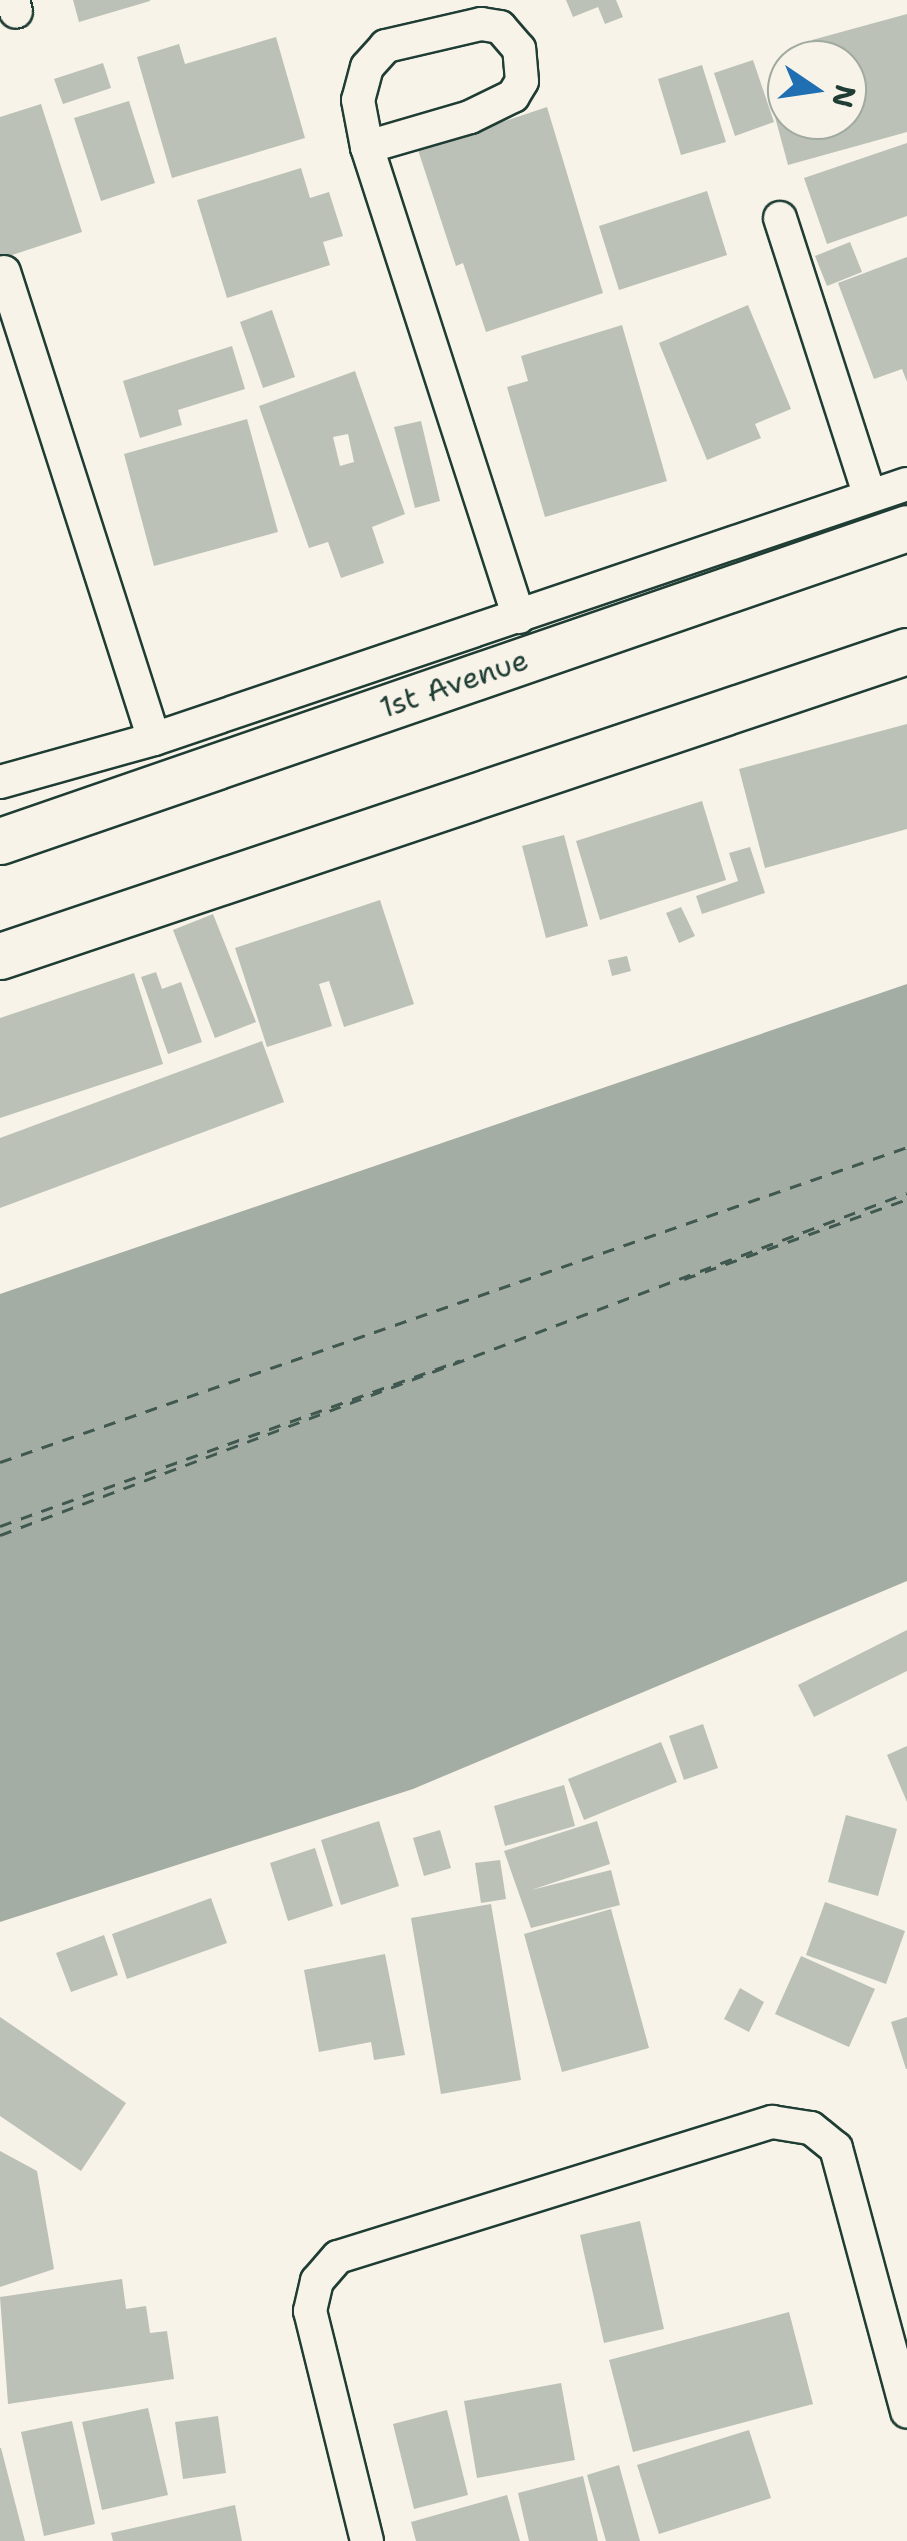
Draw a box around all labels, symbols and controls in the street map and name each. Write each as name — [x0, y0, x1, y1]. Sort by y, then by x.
north arrow — [767, 40, 867, 140]
text: N — [823, 81, 865, 111]
street label: 1st Avenue — [375, 642, 533, 726]

